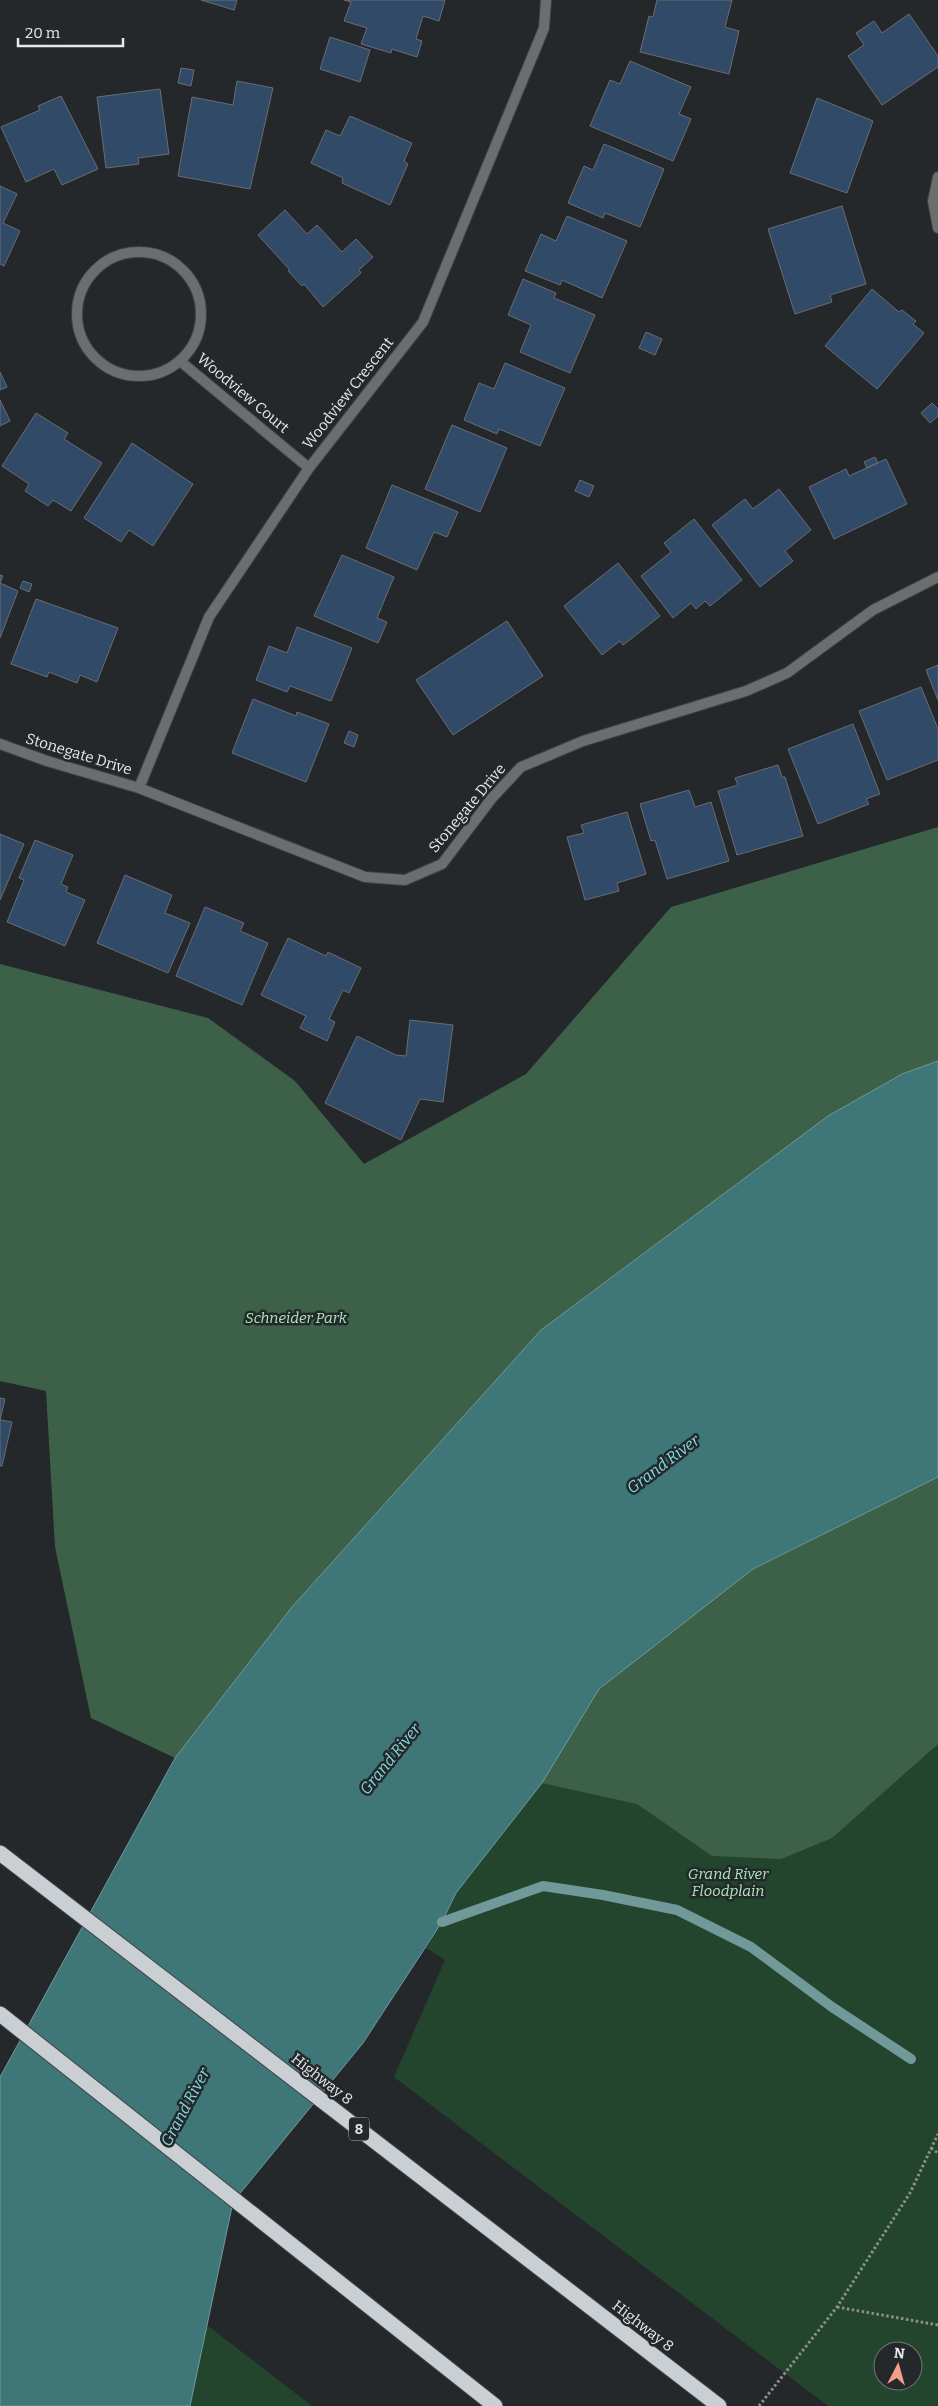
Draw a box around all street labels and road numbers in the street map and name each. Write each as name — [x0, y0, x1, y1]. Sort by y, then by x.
street label: Woodview Crescent — [299, 333, 398, 452]
street label: Woodview Court — [193, 349, 293, 437]
street label: Stonegate Drive — [24, 729, 134, 779]
street label: Stonegate Drive — [425, 760, 509, 856]
street label: Highway 8 — [288, 2049, 356, 2109]
road number: 8 — [349, 2118, 369, 2140]
street label: Highway 8 — [609, 2296, 677, 2356]

